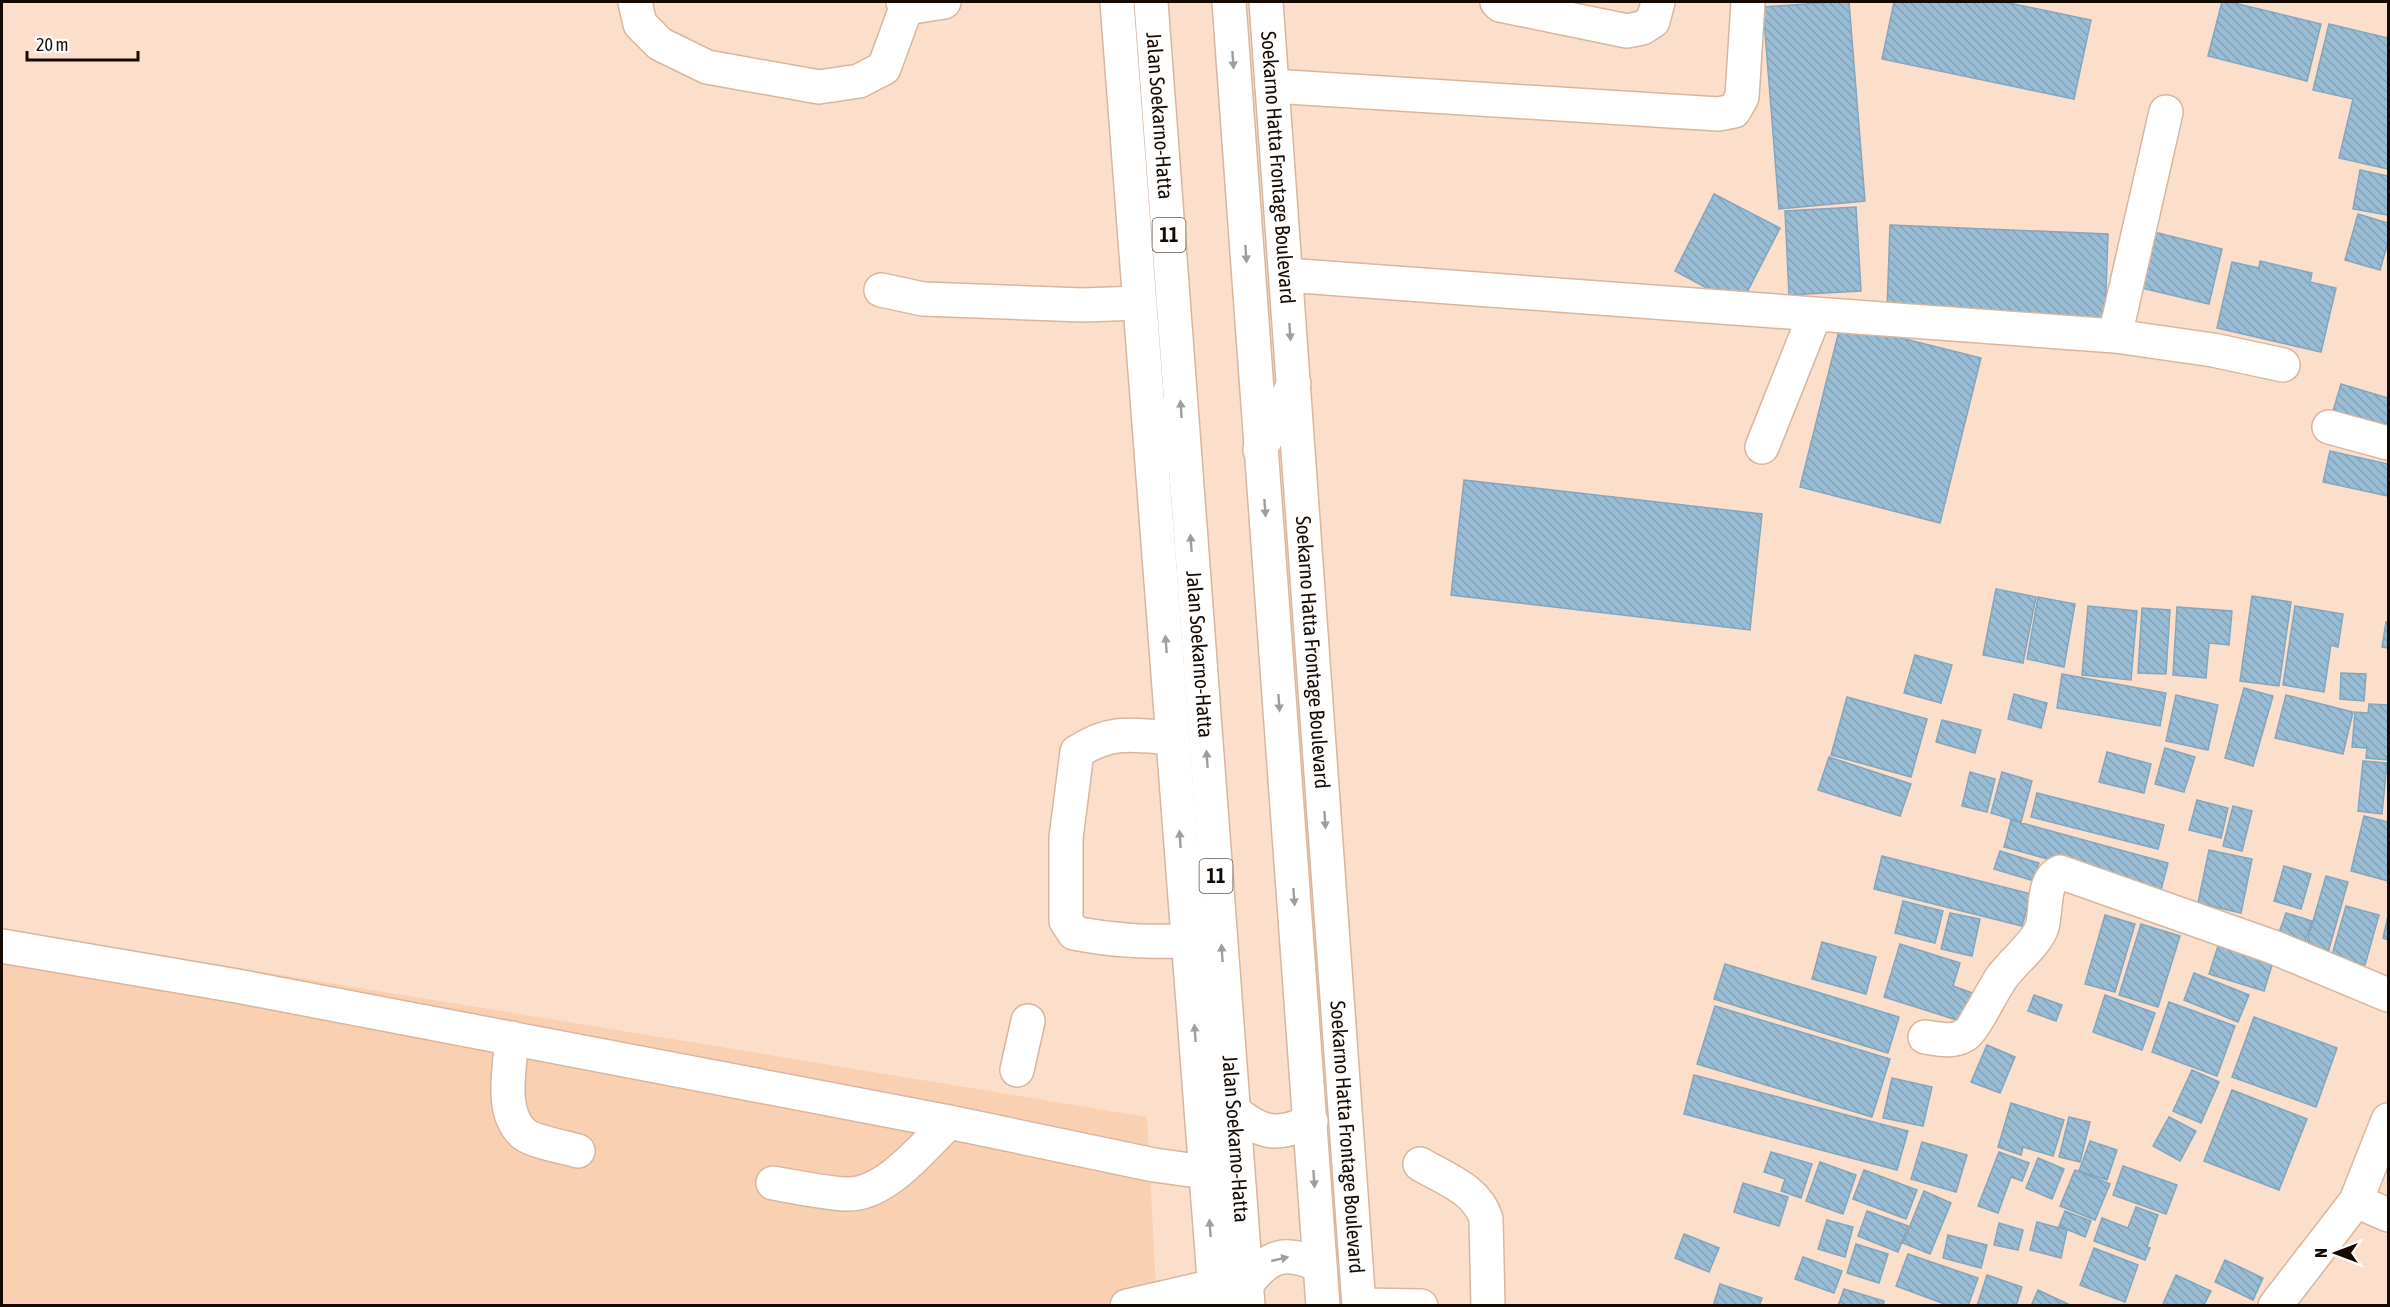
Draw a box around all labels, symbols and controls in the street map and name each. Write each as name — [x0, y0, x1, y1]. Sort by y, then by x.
scale bar — [27, 24, 138, 62]
street label: Soekarno Hatta Frontage Boulevard — [1257, 30, 1301, 305]
street label: Jalan Soekarno-Hatta — [1142, 31, 1179, 200]
text: 20 m — [36, 34, 68, 55]
one-way arrow — [1228, 50, 1238, 69]
road number: 11 — [1152, 218, 1186, 252]
one-way arrow — [1242, 245, 1251, 264]
one-way arrow — [1285, 323, 1295, 342]
one-way arrow — [1177, 400, 1186, 419]
one-way arrow — [1260, 499, 1269, 518]
street label: Soekarno Hatta Frontage Boulevard — [1292, 515, 1335, 790]
one-way arrow — [1187, 534, 1196, 553]
street label: Jalan Soekarno-Hatta — [1182, 570, 1219, 739]
one-way arrow — [1161, 635, 1171, 654]
one-way arrow — [1274, 693, 1284, 712]
one-way arrow — [1203, 749, 1212, 768]
one-way arrow — [1320, 810, 1330, 829]
one-way arrow — [1176, 829, 1185, 848]
road number: 11 — [1200, 859, 1232, 893]
one-way arrow — [1289, 888, 1299, 907]
one-way arrow — [1217, 944, 1227, 963]
street label: Soekarno Hatta Frontage Boulevard — [1326, 1000, 1370, 1274]
one-way arrow — [1190, 1024, 1200, 1043]
street label: Jalan Soekarno-Hatta — [1218, 1054, 1255, 1223]
one-way arrow — [1310, 1170, 1319, 1189]
one-way arrow — [1205, 1218, 1214, 1237]
north arrow — [2306, 1223, 2366, 1283]
text: N — [2312, 1248, 2330, 1258]
one-way arrow — [1271, 1254, 1290, 1263]

